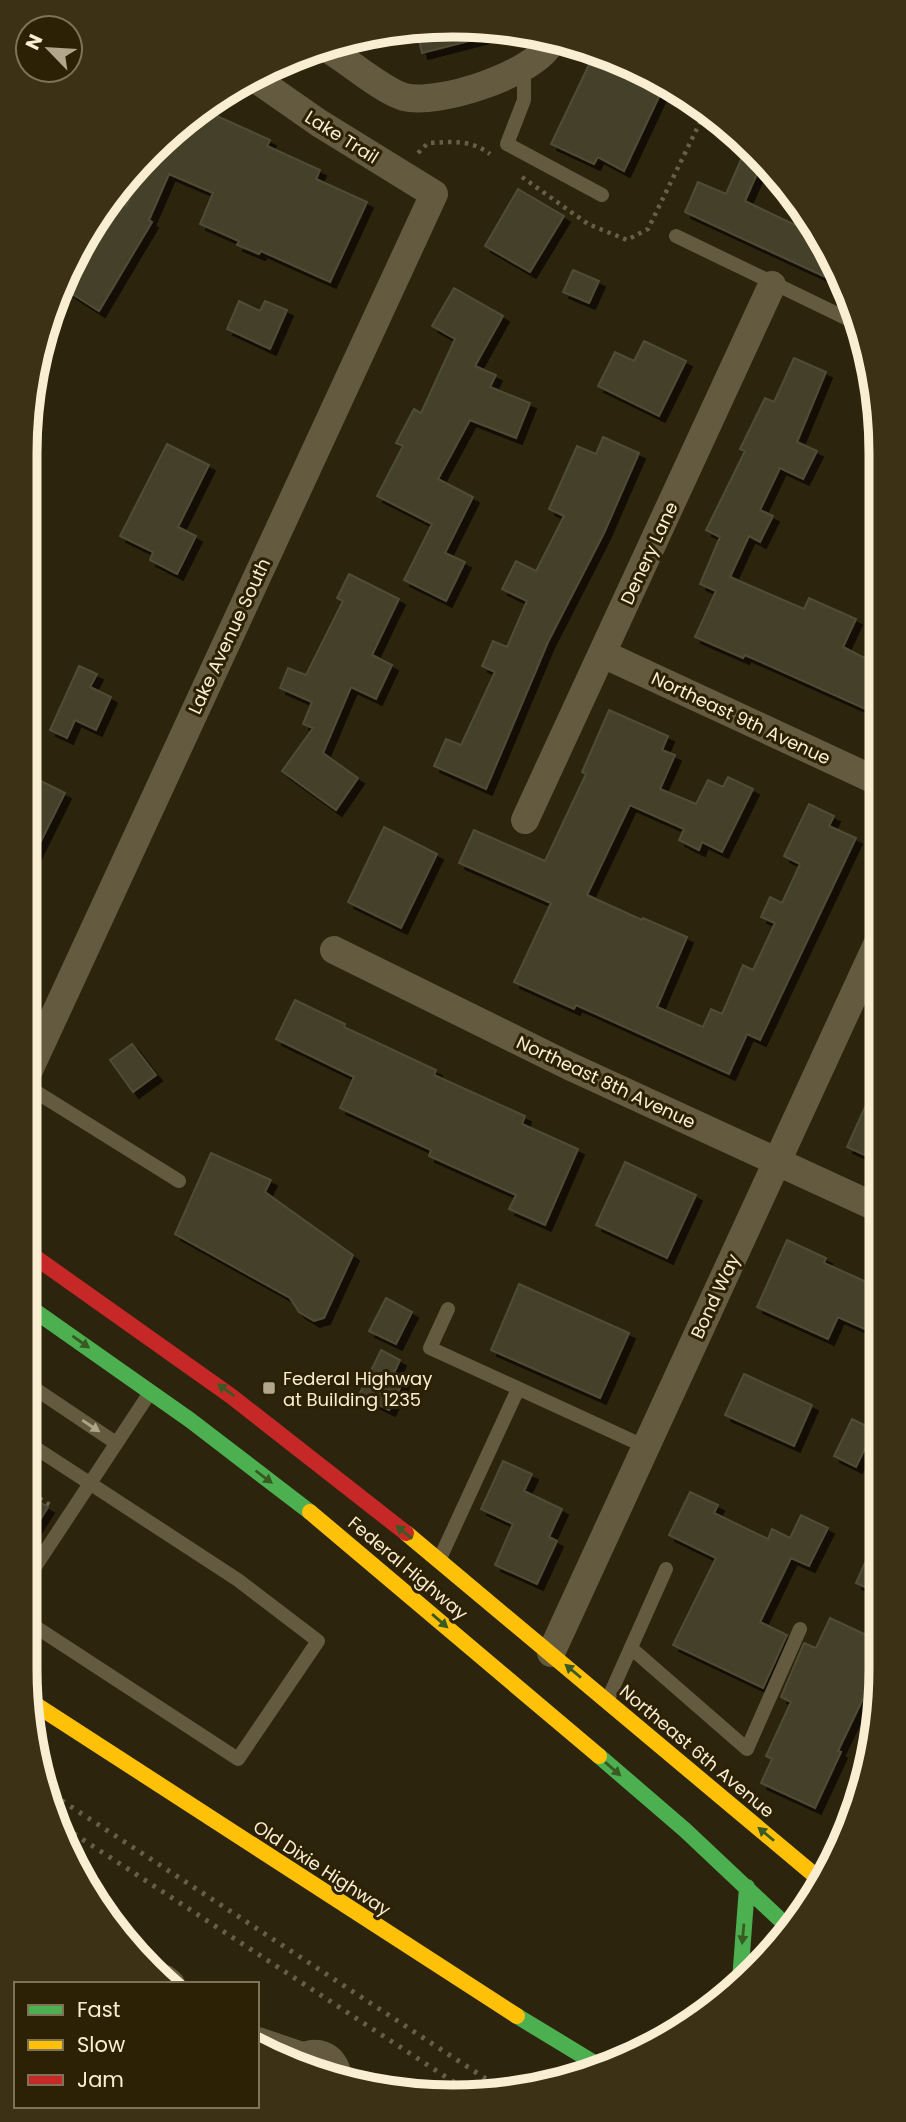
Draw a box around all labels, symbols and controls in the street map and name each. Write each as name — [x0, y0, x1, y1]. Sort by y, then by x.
north arrow — [14, 14, 84, 84]
text: N — [19, 30, 49, 54]
street label: Lake Trail — [300, 104, 384, 170]
street label: Denery Lane — [614, 497, 684, 609]
street label: Lake Avenue South — [182, 554, 276, 718]
street label: Northeast 9th Avenue — [647, 665, 835, 771]
street label: Northeast 8th Avenue — [512, 1029, 700, 1135]
street label: Bond Way — [684, 1250, 746, 1342]
one-way arrow — [72, 1335, 90, 1349]
place label: Federal Highway at Building 1235 — [283, 1366, 432, 1412]
marker: Federal Highway at Building 1235 — [261, 1380, 277, 1396]
one-way arrow — [217, 1383, 235, 1397]
one-way arrow — [81, 1420, 100, 1433]
one-way arrow — [255, 1469, 273, 1484]
street label: Federal Highway — [343, 1510, 473, 1626]
one-way arrow — [395, 1525, 412, 1540]
one-way arrow — [431, 1613, 449, 1629]
one-way arrow — [564, 1664, 582, 1679]
street label: Northeast 6th Avenue — [614, 1679, 780, 1823]
one-way arrow — [604, 1761, 622, 1777]
street label: Old Dixie Highway — [248, 1814, 396, 1922]
one-way arrow — [757, 1827, 774, 1842]
one-way arrow — [737, 1923, 748, 1945]
legend — [14, 1982, 259, 2108]
text: Fast — [77, 1995, 120, 2024]
text: Slow — [77, 2030, 125, 2059]
text: Jam — [77, 2065, 124, 2094]

